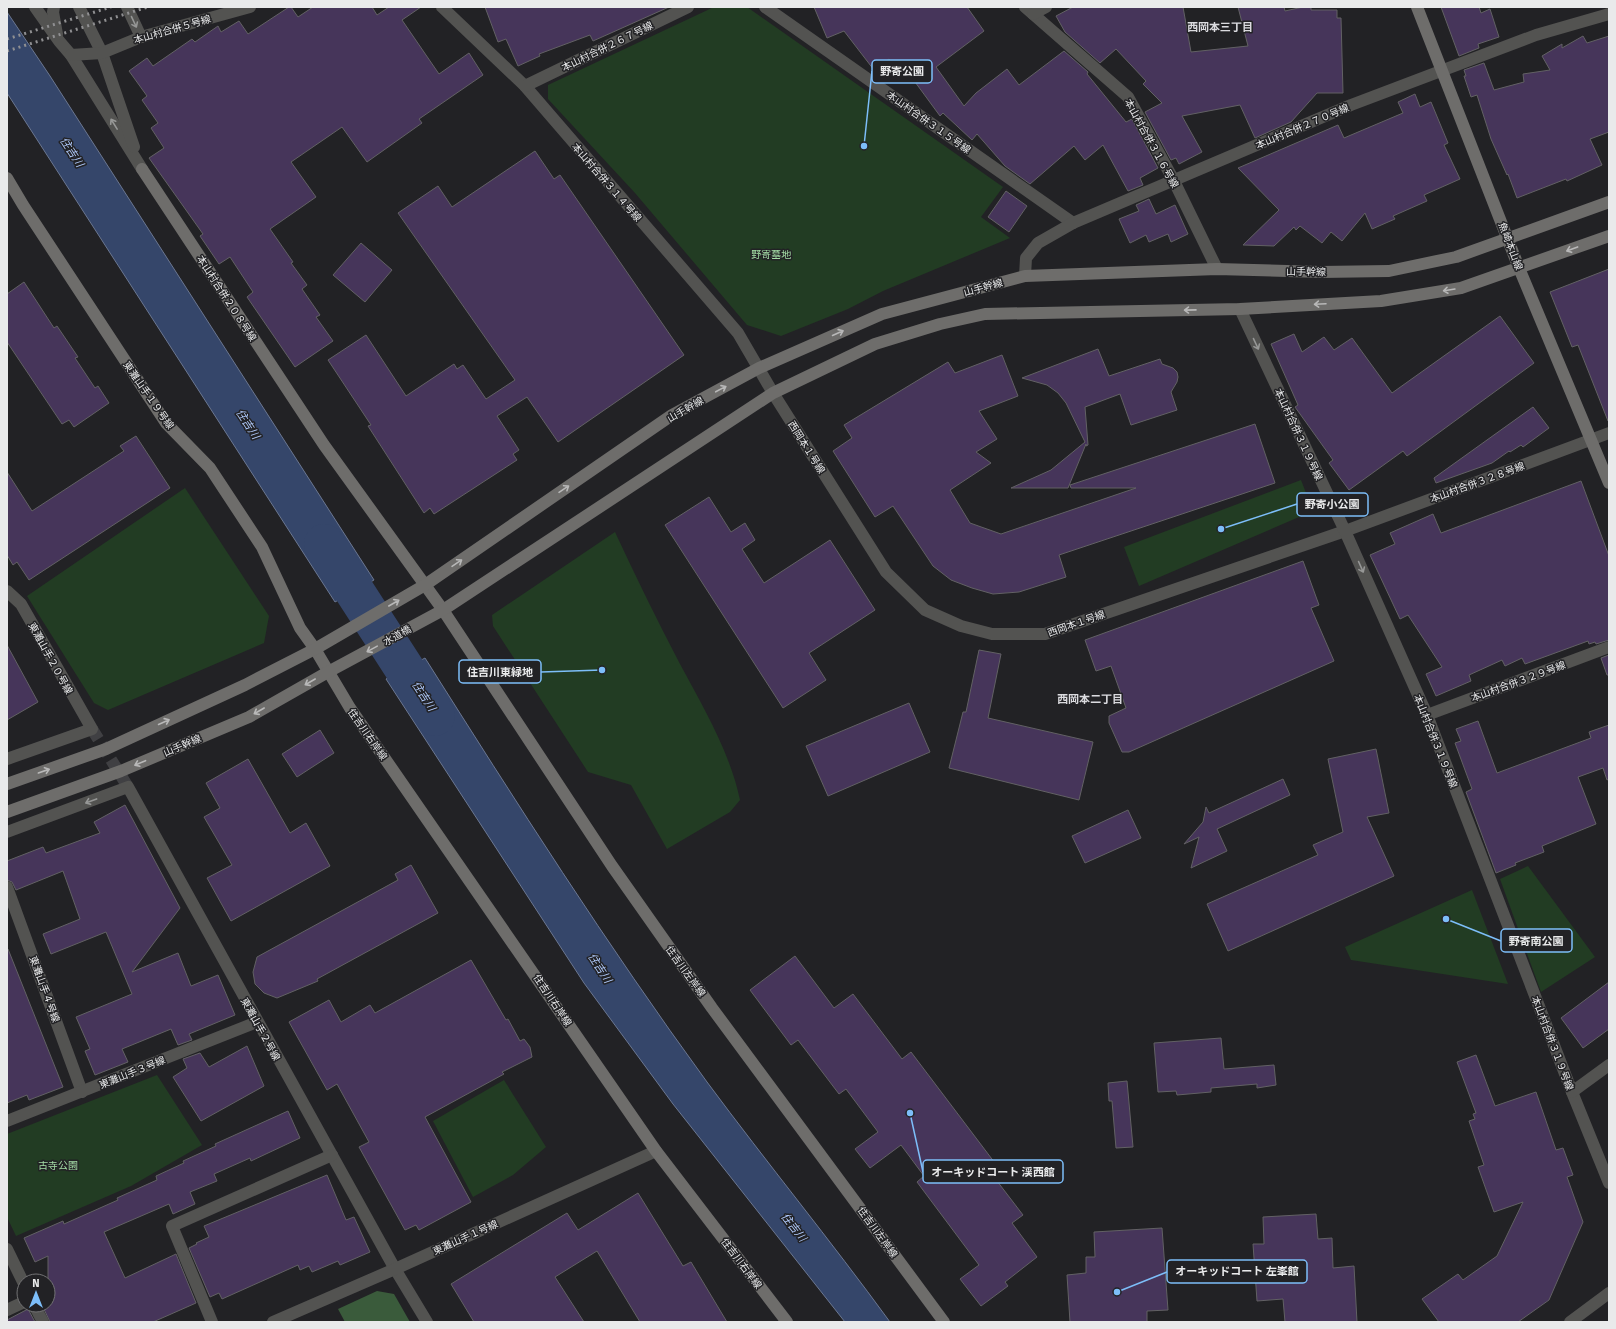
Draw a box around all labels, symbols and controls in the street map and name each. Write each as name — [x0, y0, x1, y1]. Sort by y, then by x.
street label: 本山村合併５号線 — [132, 13, 212, 47]
one-way arrow — [130, 16, 138, 28]
street label: 本山村合併２６７号線 — [560, 20, 655, 74]
district label: 西岡本三丁目 — [1187, 21, 1253, 34]
callout: 野寄公園 — [872, 60, 932, 83]
text: 野寄公園 — [880, 65, 924, 78]
street label: 本山村合併３１５号線 — [884, 89, 973, 156]
street label: 本山村合併３１６号線 — [1122, 97, 1181, 190]
street label: 本山村合併２７０号線 — [1254, 102, 1351, 152]
one-way arrow — [110, 119, 118, 130]
water label: 住吉川 — [57, 135, 87, 170]
street label: 本山村合併３１４号線 — [569, 141, 644, 224]
street label: 魚崎本山線 — [1496, 221, 1525, 272]
one-way arrow — [1567, 245, 1579, 253]
park label: 野寄墓地 — [751, 249, 792, 261]
street label: 本山村合併２０８号線 — [194, 253, 258, 344]
street label: 山手幹線 — [1286, 266, 1326, 278]
street label: 山手幹線 — [962, 277, 1004, 299]
one-way arrow — [1443, 286, 1456, 294]
one-way arrow — [1314, 301, 1327, 308]
one-way arrow — [1184, 306, 1197, 314]
one-way arrow — [831, 329, 843, 336]
one-way arrow — [1253, 338, 1260, 350]
street label: 東灘山手１９号線 — [120, 359, 176, 432]
one-way arrow — [714, 385, 726, 392]
street label: 本山村合併３１９号線 — [1272, 387, 1325, 482]
street label: 山手幹線 — [665, 395, 706, 425]
water label: 住吉川 — [233, 407, 263, 442]
street label: 西岡本１号線 — [785, 419, 827, 476]
street label: 本山村合併３２８号線 — [1428, 460, 1526, 506]
one-way arrow — [558, 485, 569, 493]
callout: 野寄小公園 — [1297, 493, 1368, 516]
text: 野寄小公園 — [1305, 498, 1360, 511]
one-way arrow — [451, 559, 462, 567]
one-way arrow — [1358, 560, 1365, 572]
one-way arrow — [388, 599, 400, 607]
street label: 西岡本１号線 — [1046, 609, 1107, 639]
street label: 東灘山手２０号線 — [25, 621, 75, 696]
street label: 水道橋 — [381, 623, 414, 648]
one-way arrow — [366, 645, 378, 653]
street label: 本山村合併３２９号線 — [1469, 659, 1567, 705]
callout: 住吉川東緑地 — [459, 660, 541, 683]
text: 住吉川東緑地 — [467, 666, 533, 679]
one-way arrow — [304, 678, 316, 686]
water label: 住吉川 — [409, 679, 439, 714]
district label: 西岡本二丁目 — [1057, 693, 1123, 706]
street label: 本山村合併３１９号線 — [1411, 693, 1459, 790]
street label: 住吉川右岸線 — [345, 707, 389, 763]
one-way arrow — [253, 708, 265, 716]
one-way arrow — [158, 718, 170, 725]
street label: 山手幹線 — [162, 733, 203, 759]
one-way arrow — [134, 760, 146, 767]
one-way arrow — [37, 766, 49, 774]
one-way arrow — [85, 798, 98, 805]
callout: 野寄南公園 — [1501, 929, 1572, 952]
text: 野寄南公園 — [1509, 935, 1564, 948]
street label: 住吉川左岸線 — [663, 944, 708, 999]
water label: 住吉川 — [585, 951, 615, 986]
street label: 東灘山手４号線 — [26, 954, 62, 1024]
street label: 住吉川右岸線 — [530, 972, 574, 1029]
street label: 本山村合併３１９号線 — [1529, 995, 1576, 1092]
street label: 東灘山手２号線 — [238, 996, 282, 1063]
street label: 東灘山手３号線 — [98, 1054, 167, 1092]
park label: 古寺公園 — [38, 1160, 78, 1172]
callout: オーキッドコート 渓西館 — [923, 1160, 1063, 1183]
text: オーキッドコート 渓西館 — [931, 1166, 1055, 1179]
street label: 住吉川左岸線 — [855, 1205, 900, 1260]
water label: 住吉川 — [778, 1210, 810, 1245]
street label: 東灘山手１号線 — [431, 1218, 500, 1258]
street label: 住吉川右岸線 — [718, 1236, 764, 1291]
callout: オーキッドコート 左峯館 — [1167, 1260, 1307, 1283]
text: オーキッドコート 左峯館 — [1175, 1265, 1299, 1278]
north arrow — [16, 1273, 56, 1313]
text: N — [32, 1277, 40, 1290]

